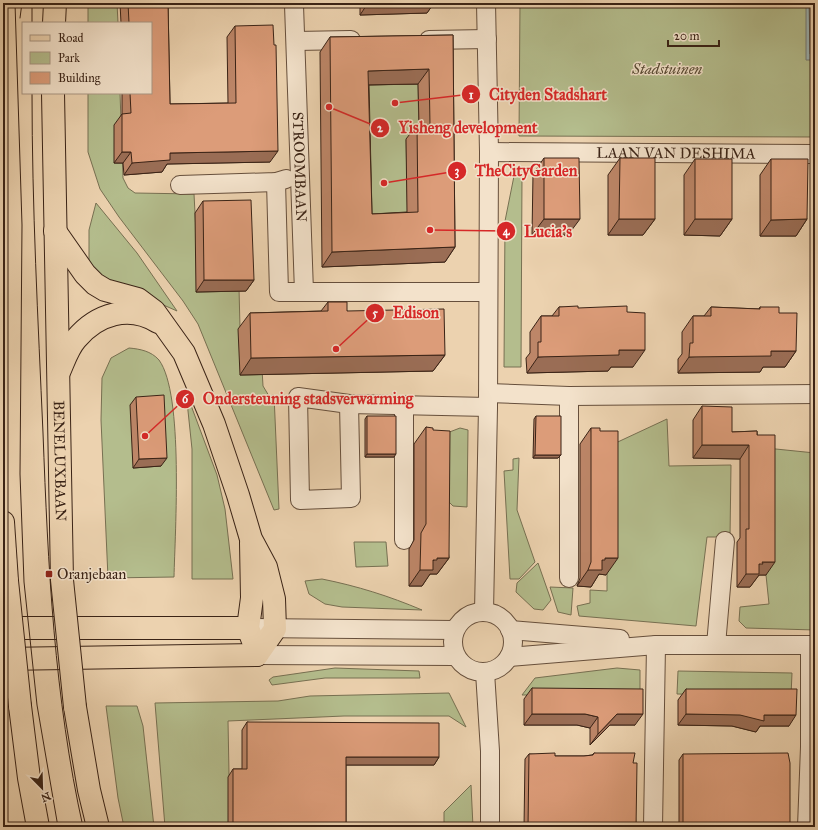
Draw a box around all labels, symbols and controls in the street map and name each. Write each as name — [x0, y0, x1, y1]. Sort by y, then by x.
legend — [22, 22, 152, 94]
scale bar — [668, 22, 719, 48]
text: 20 m — [674, 29, 700, 43]
text: Road — [58, 31, 84, 45]
text: Park — [58, 51, 80, 65]
park label: Stadstuinen — [631, 60, 702, 78]
text: Building — [58, 71, 101, 86]
callout: Cityden Stadshart — [461, 80, 615, 108]
text: Cityden Stadshart — [489, 85, 607, 105]
text: 1 — [469, 88, 474, 102]
street label: STROOMBAAN — [289, 111, 311, 223]
callout: Yisheng development — [370, 114, 545, 142]
text: Yisheng development — [398, 118, 538, 138]
text: 2 — [377, 121, 384, 135]
street label: LAAN VAN DESHIMA — [596, 144, 756, 163]
callout: TheCityGarden — [447, 157, 585, 185]
text: TheCityGarden — [474, 161, 578, 181]
text: 3 — [455, 164, 460, 179]
callout: Lucia's — [496, 217, 580, 245]
text: Lucia's — [524, 222, 572, 241]
text: 4 — [503, 224, 511, 239]
callout: Edison — [365, 299, 447, 327]
text: Edison — [393, 303, 440, 322]
text: 5 — [372, 306, 378, 320]
callout: Ondersteuning stadsverwarming — [175, 385, 421, 413]
text: Ondersteuning stadsverwarming — [203, 389, 414, 409]
text: 6 — [182, 392, 189, 406]
street label: BENELUXBAAN — [50, 400, 70, 522]
place label: Oranjebaan — [57, 565, 126, 583]
marker: Oranjebaan — [44, 569, 54, 579]
north arrow — [22, 768, 62, 808]
text: N — [38, 789, 53, 805]

